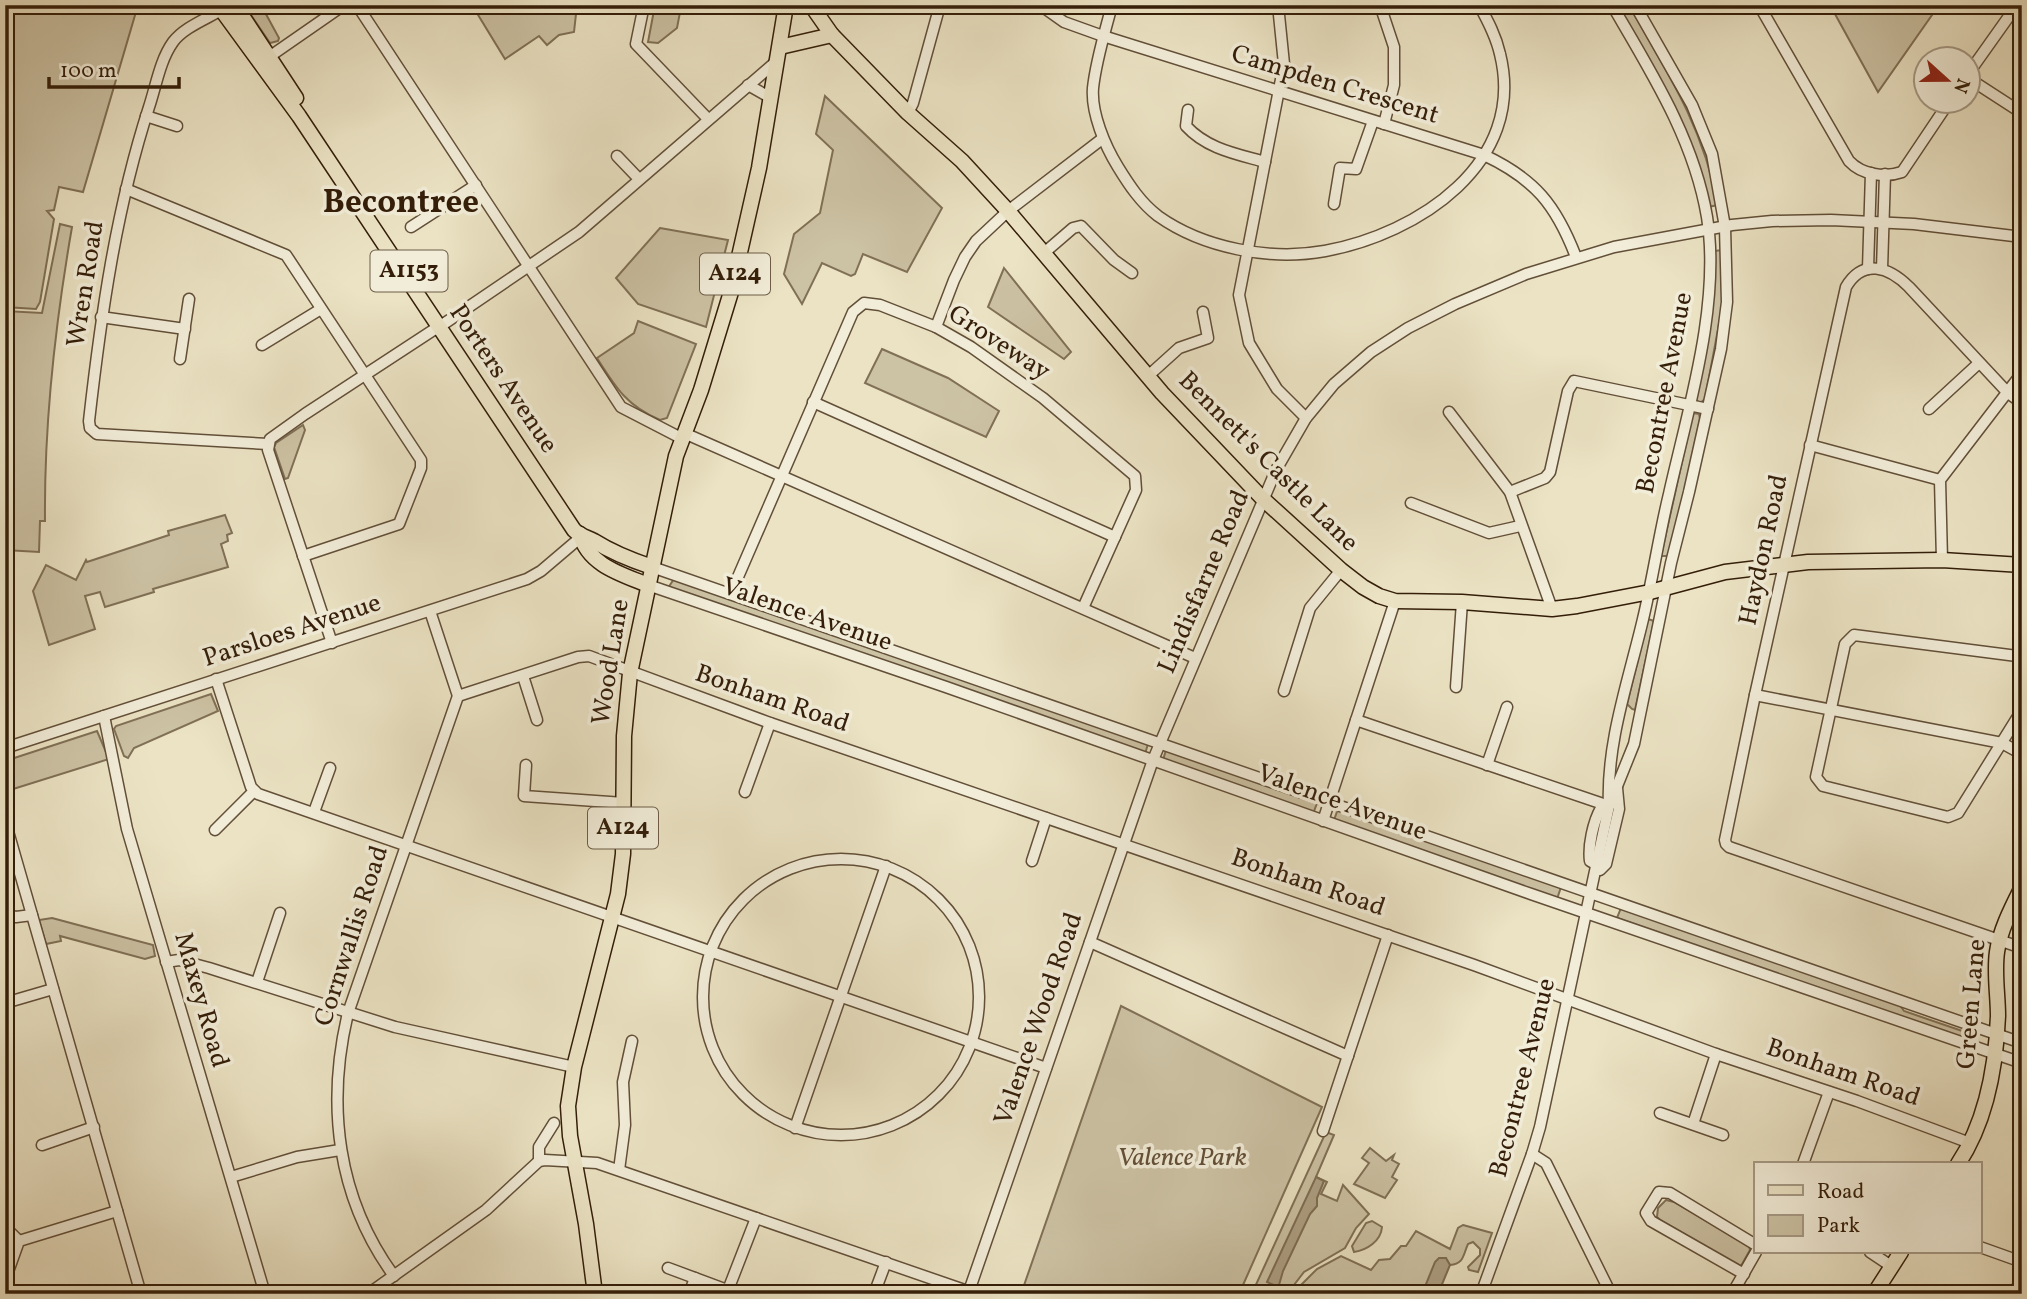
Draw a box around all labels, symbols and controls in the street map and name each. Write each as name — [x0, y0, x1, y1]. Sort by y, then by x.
street label: Campden Crescent — [1227, 36, 1443, 134]
scale bar — [49, 46, 178, 90]
north arrow — [1912, 46, 1982, 116]
text: 100 m — [60, 57, 117, 86]
text: N — [1946, 74, 1976, 97]
district label: Becontree — [323, 181, 479, 227]
street label: Wren Road — [58, 218, 114, 350]
road number: A1153 — [370, 250, 448, 292]
road number: A124 — [700, 254, 770, 295]
street label: Becontree Avenue — [1628, 289, 1702, 497]
street label: Groveway — [941, 296, 1057, 390]
street label: Porters Avenue — [440, 297, 566, 461]
street label: Bennett's Castle Lane — [1170, 364, 1366, 560]
street label: Haydon Road — [1730, 471, 1798, 629]
street label: Lindisfarne Road — [1149, 485, 1259, 679]
street label: Valence Avenue — [717, 569, 897, 661]
street label: Parsloes Avenue — [198, 585, 386, 677]
street label: Wood Lane — [583, 597, 639, 727]
street label: Bonham Road — [690, 656, 854, 742]
street label: Valence Avenue — [1252, 756, 1432, 850]
road number: A124 — [588, 808, 658, 848]
street label: Bonham Road — [1226, 840, 1390, 926]
street label: Cornwallis Road — [306, 841, 398, 1031]
street label: Valence Wood Road — [986, 908, 1092, 1130]
street label: Maxey Road — [165, 928, 237, 1072]
street label: Green Lane — [1948, 937, 1996, 1071]
street label: Becontree Avenue — [1481, 974, 1565, 1182]
street label: Bonham Road — [1761, 1030, 1925, 1116]
park label: Valence Park — [1117, 1140, 1247, 1176]
legend — [1754, 1162, 1982, 1254]
text: Road — [1817, 1178, 1864, 1207]
text: Park — [1817, 1212, 1860, 1241]

